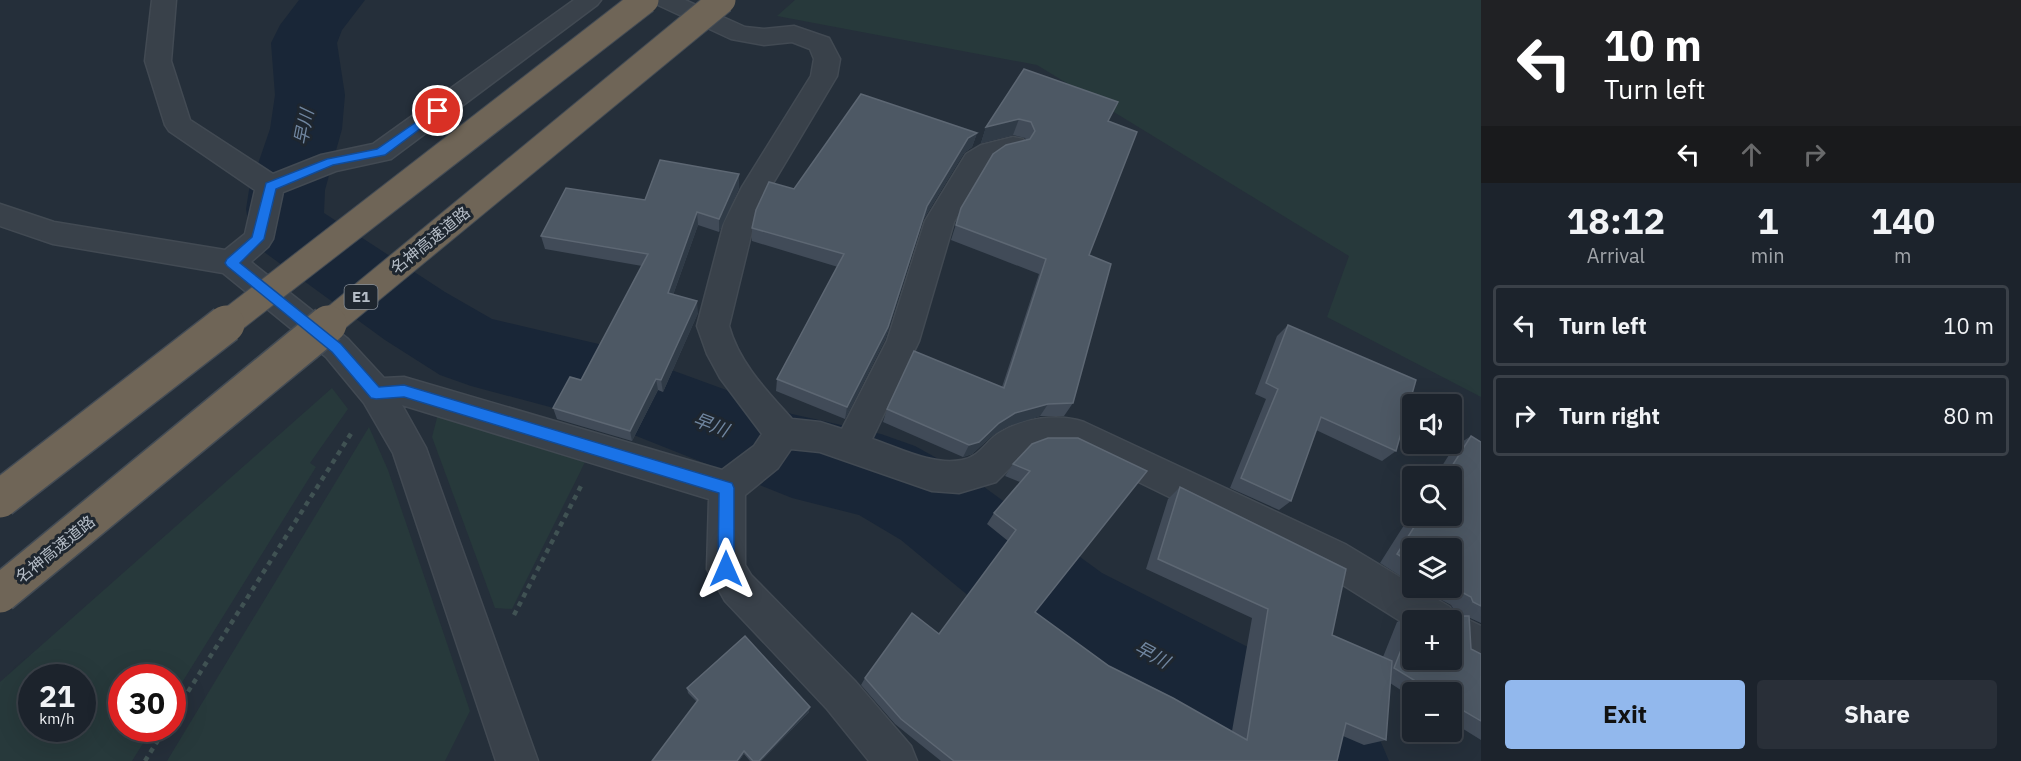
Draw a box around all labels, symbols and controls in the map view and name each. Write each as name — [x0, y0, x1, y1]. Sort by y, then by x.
text: 10 m — [1604, 18, 1702, 73]
icon: left — [1505, 24, 1583, 102]
text: Turn left — [1604, 71, 1705, 106]
pin — [412, 85, 463, 136]
icon: arrive — [421, 94, 454, 127]
water label: 早川 — [289, 105, 319, 147]
icon: left — [1672, 138, 1705, 171]
icon: ahead — [1735, 138, 1768, 171]
icon: right — [1798, 138, 1831, 171]
text: 18:12 — [1567, 197, 1665, 244]
text: 1 — [1757, 197, 1779, 244]
text: 140 — [1870, 197, 1935, 244]
street label: 名神高速道路 — [386, 202, 474, 278]
text: Arrival — [1587, 242, 1645, 269]
text: min — [1751, 242, 1785, 269]
text: m — [1894, 242, 1912, 269]
road number: E1 — [344, 285, 378, 309]
icon: left — [1508, 309, 1541, 342]
text: Turn left — [1559, 311, 1647, 340]
text: 10 m — [1943, 311, 1994, 340]
map controls — [1402, 394, 1462, 742]
button: sound — [1402, 394, 1462, 454]
icon: right — [1508, 399, 1541, 432]
text: Turn right — [1559, 401, 1660, 430]
text: 80 m — [1943, 401, 1994, 430]
water label: 早川 — [690, 407, 734, 442]
button: search — [1402, 466, 1462, 526]
street label: 名神高速道路 — [11, 511, 99, 587]
position arrow — [694, 537, 758, 601]
button: layers — [1402, 538, 1462, 598]
button: + — [1402, 610, 1462, 670]
water label: 早川 — [1131, 636, 1175, 674]
speed limit sign: 30 — [108, 664, 186, 742]
text: 21 — [39, 676, 75, 715]
button: Exit — [1505, 680, 1745, 749]
button: Share — [1757, 680, 1997, 749]
button: − — [1402, 682, 1462, 742]
text: km/h — [39, 709, 75, 728]

